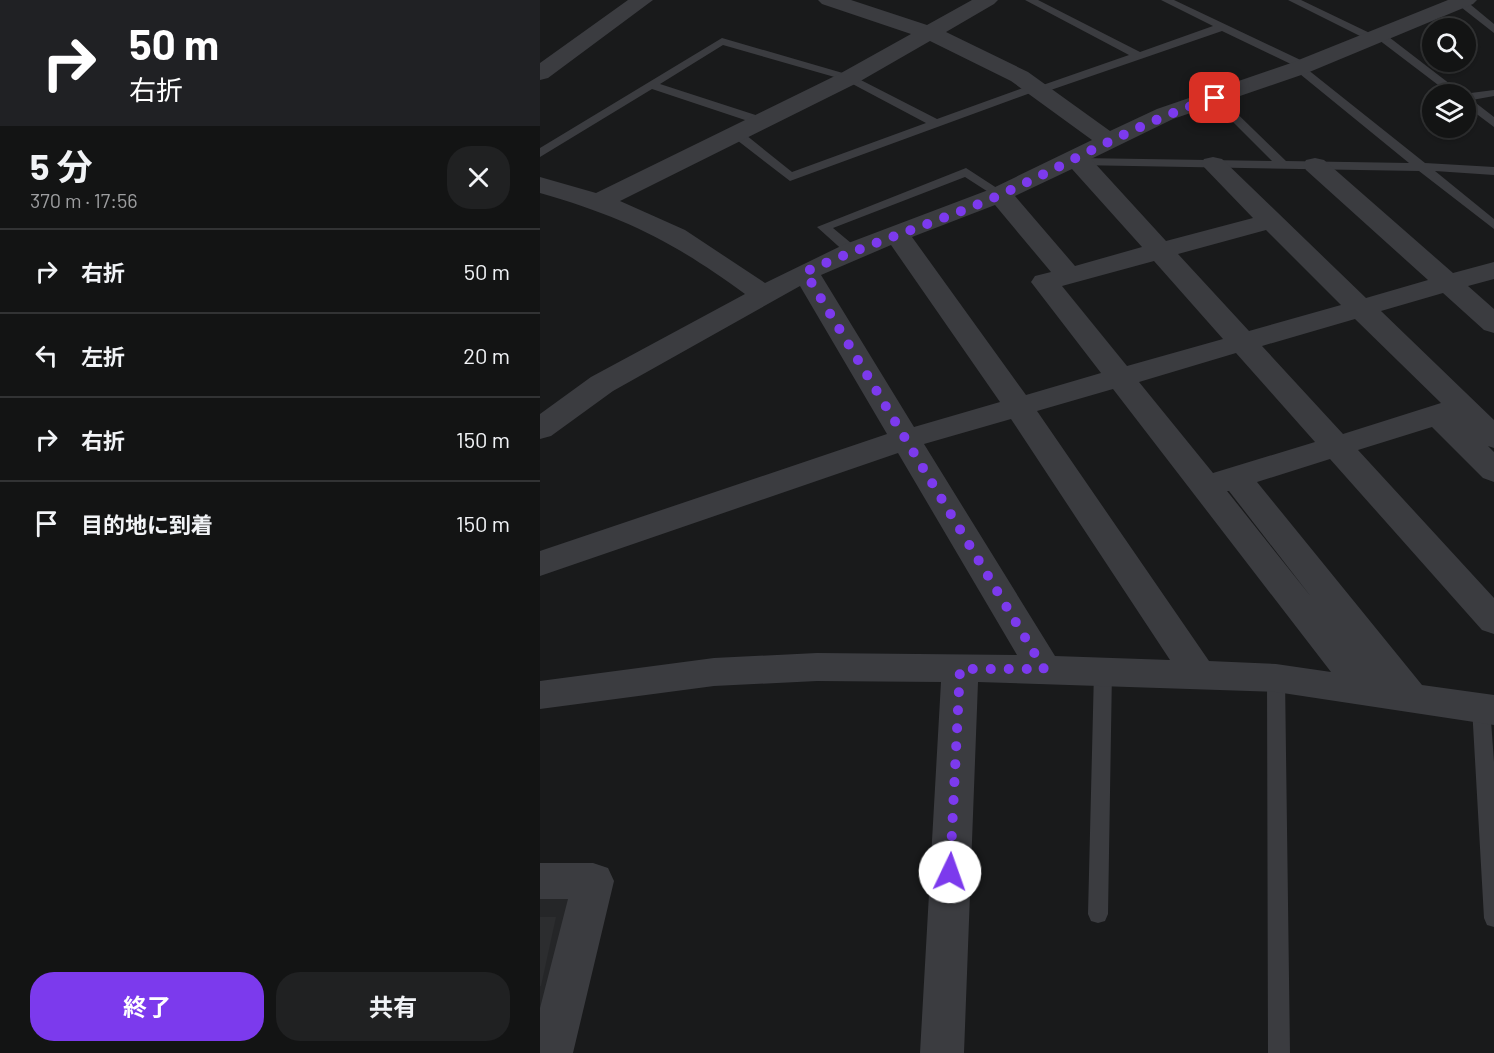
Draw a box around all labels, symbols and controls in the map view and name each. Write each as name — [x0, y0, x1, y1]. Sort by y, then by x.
text: 50 m — [129, 18, 219, 68]
map controls — [1422, 18, 1476, 138]
button: search — [1422, 18, 1476, 72]
icon: right — [30, 24, 108, 102]
pin — [1189, 72, 1240, 123]
text: 右折 — [129, 73, 183, 105]
icon: arrive — [1198, 81, 1231, 114]
button: layers — [1422, 84, 1476, 138]
text: 5 分 — [30, 144, 93, 187]
button: close — [447, 146, 510, 209]
text: 370 m · 17:56 — [30, 188, 138, 212]
icon: right — [30, 255, 63, 288]
text: 50 m — [464, 258, 510, 284]
text: 右折 — [81, 259, 125, 285]
icon: left — [30, 339, 63, 372]
text: 20 m — [463, 342, 510, 368]
text: 左折 — [81, 343, 125, 369]
icon: right — [30, 423, 63, 456]
text: 150 m — [456, 426, 510, 452]
text: 右折 — [81, 427, 125, 453]
icon: arrive — [30, 507, 63, 540]
text: 150 m — [456, 510, 510, 536]
text: 目的地に到着 — [81, 511, 213, 537]
position arrow — [918, 840, 982, 904]
button: 終了 — [30, 972, 264, 1041]
button: 共有 — [276, 972, 510, 1041]

